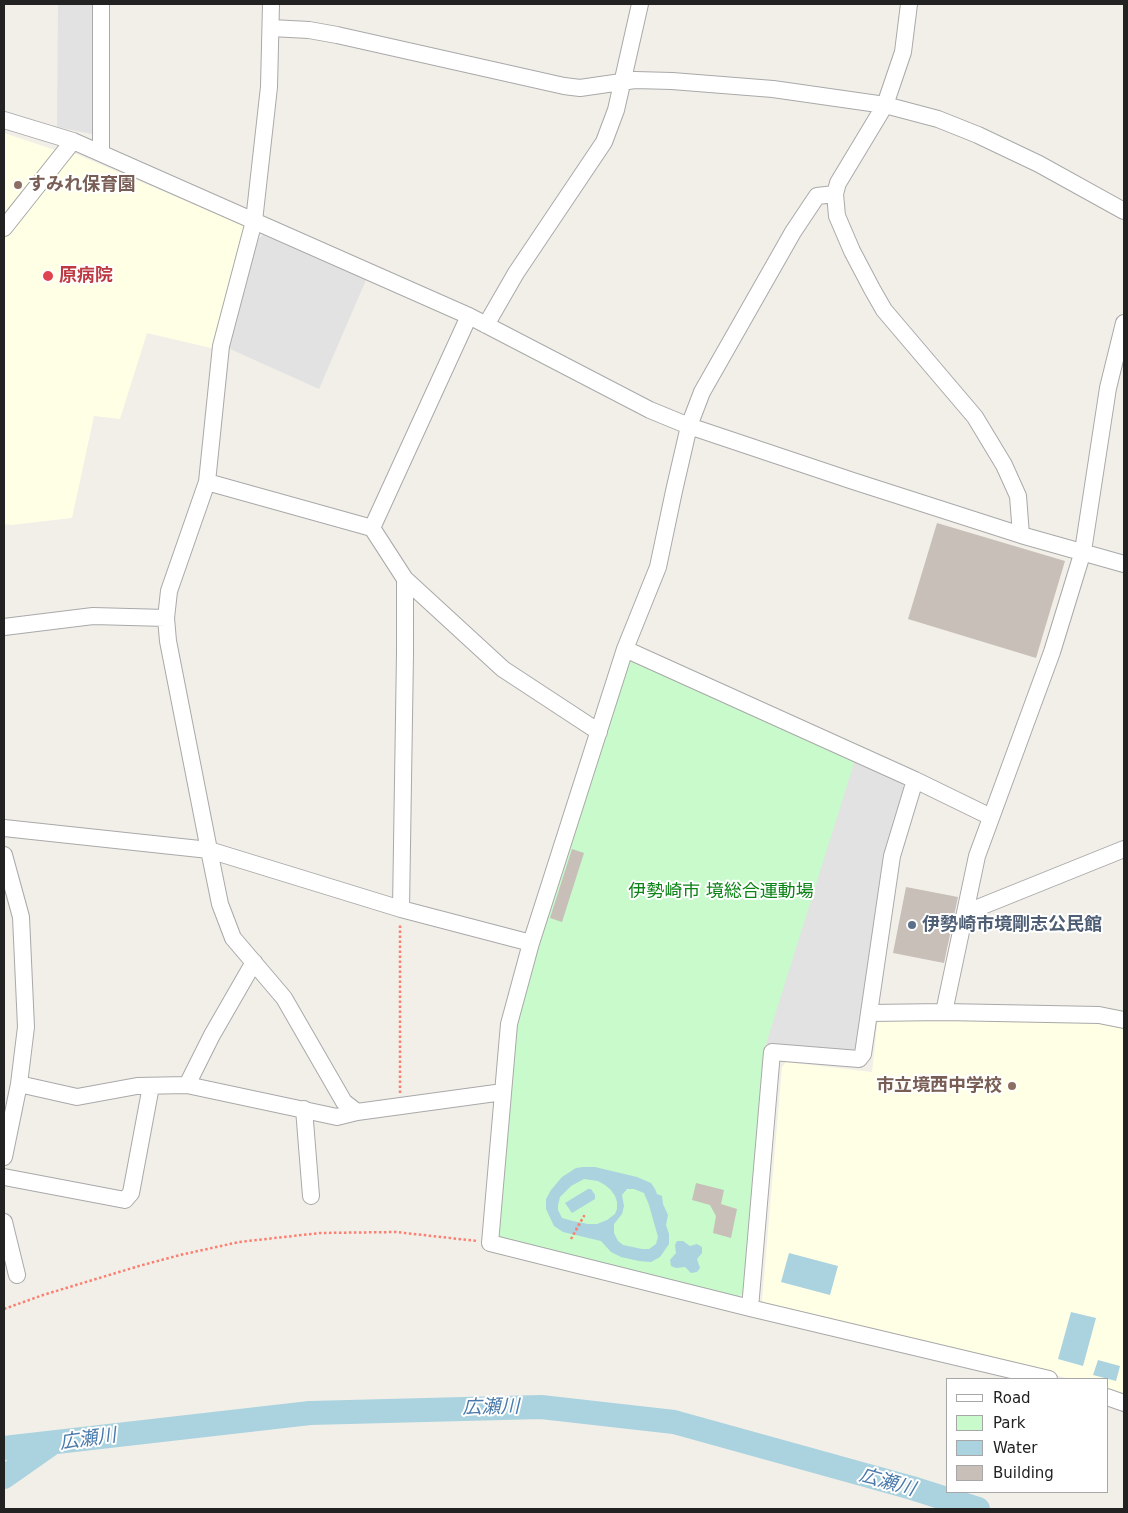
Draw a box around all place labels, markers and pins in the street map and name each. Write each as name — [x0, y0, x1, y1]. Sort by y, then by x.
place label: すみれ保育園 — [28, 174, 136, 196]
marker: すみれ保育園 — [12, 179, 24, 191]
place label: 原病院 — [59, 265, 113, 287]
marker: 原病院 — [41, 269, 55, 283]
place label: 伊勢崎市境剛志公民館 — [922, 914, 1102, 936]
marker: 伊勢崎市境剛志公民館 — [906, 919, 918, 931]
place label: 市立境西中学校 — [876, 1075, 1002, 1097]
marker: 市立境西中学校 — [1006, 1080, 1018, 1092]

